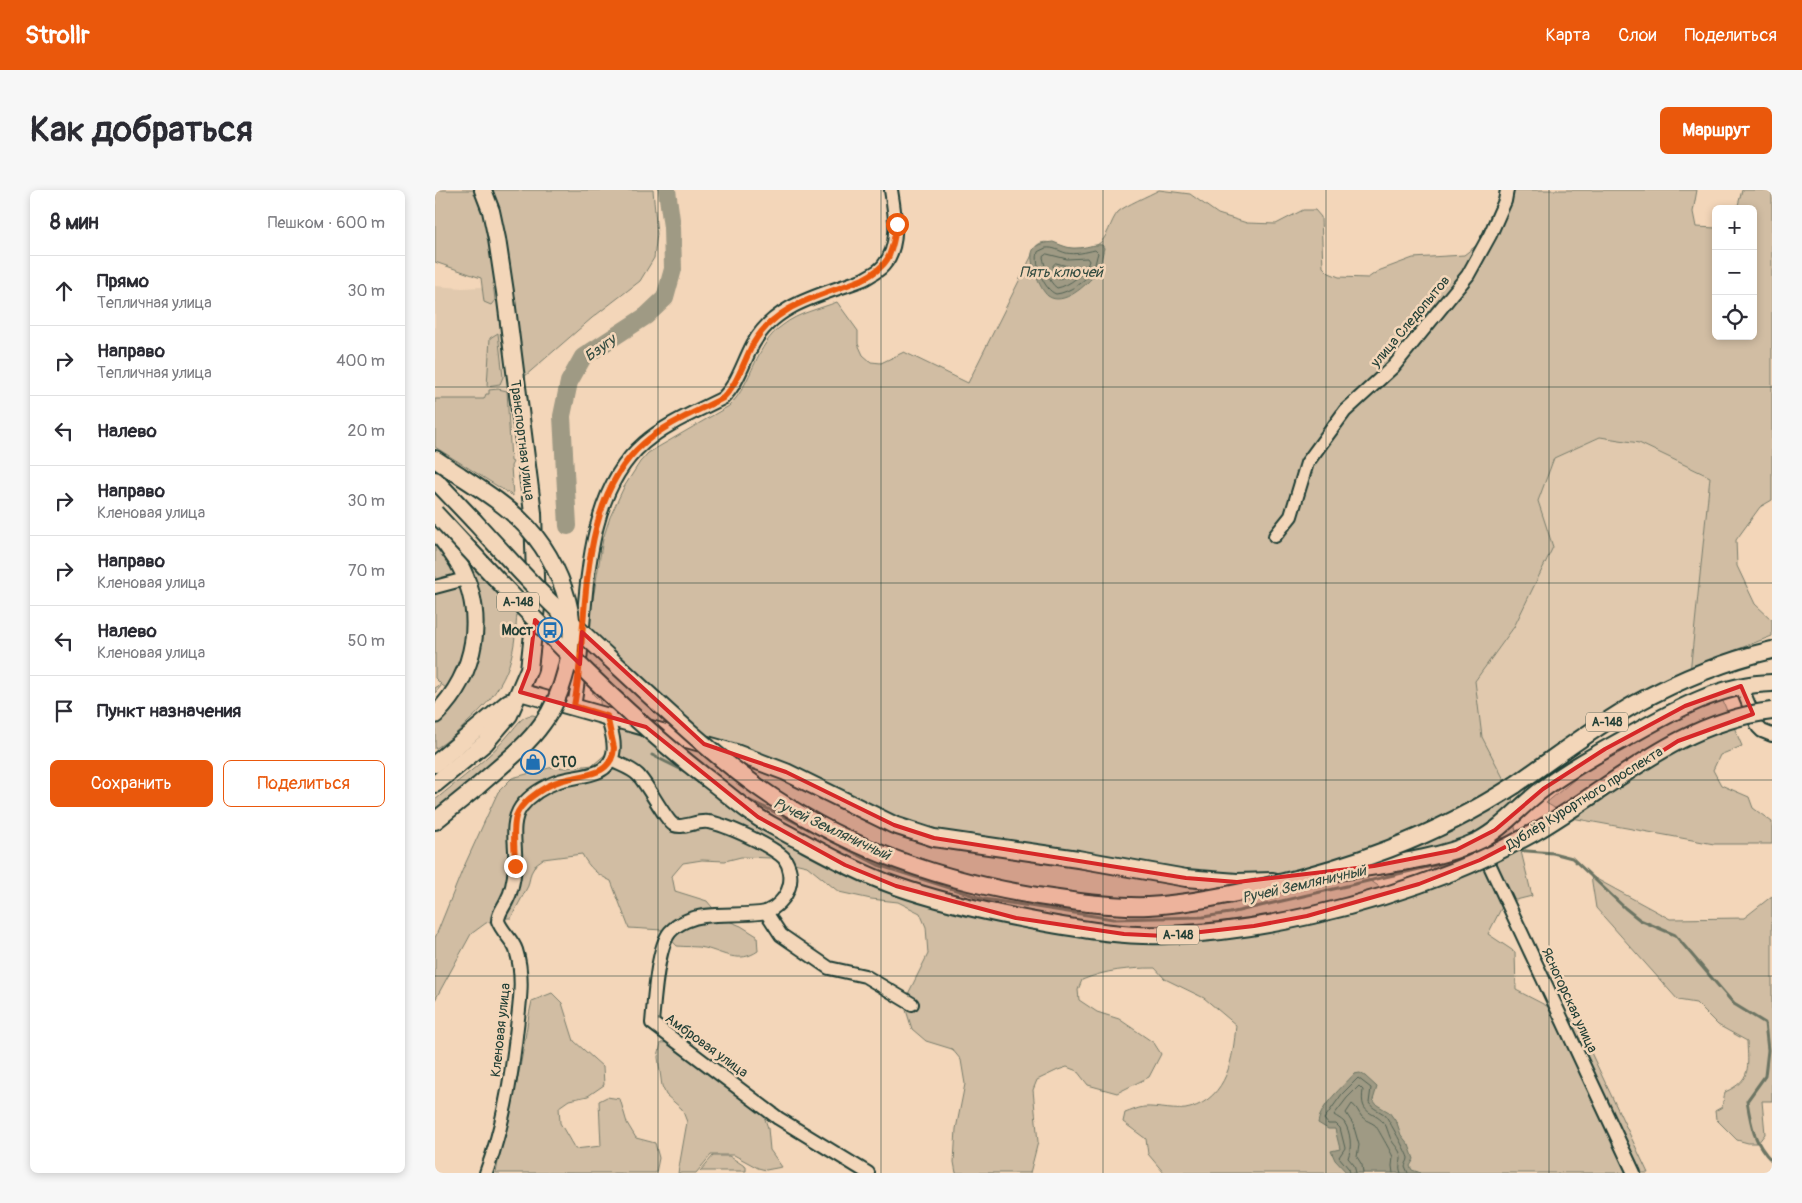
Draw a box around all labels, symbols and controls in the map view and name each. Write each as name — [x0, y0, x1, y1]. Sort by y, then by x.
text: Strollr — [25, 21, 90, 50]
text: Карта — [1546, 24, 1590, 47]
text: Слои — [1618, 24, 1656, 47]
text: Поделиться — [1684, 24, 1777, 47]
button: Маршрут — [1660, 107, 1772, 154]
text: Как добраться — [30, 108, 253, 152]
map controls — [1712, 205, 1757, 340]
button: + — [1712, 205, 1757, 250]
text: 8 мин — [50, 209, 99, 236]
text: Пешком · 600 m — [268, 213, 385, 233]
route start — [886, 213, 909, 236]
button: − — [1712, 250, 1757, 295]
water label: Пять ключей — [1019, 263, 1104, 282]
text: Прямо — [97, 269, 149, 293]
street label: улица Следопытов — [1366, 272, 1454, 371]
icon: ahead — [50, 277, 78, 305]
text: 30 m — [347, 281, 385, 301]
text: Тепличная улица — [97, 293, 212, 313]
button: locate — [1712, 295, 1757, 340]
water label: Бзугу — [581, 329, 622, 366]
text: Направо — [97, 339, 165, 363]
icon: right — [50, 347, 78, 375]
text: 400 m — [336, 351, 385, 371]
text: Тепличная улица — [97, 363, 212, 383]
street label: Транспортная улица — [507, 379, 538, 501]
icon: left — [50, 417, 78, 445]
text: Налево — [97, 419, 157, 443]
text: 20 m — [347, 421, 385, 441]
text: Направо — [97, 479, 165, 503]
icon: right — [50, 487, 78, 515]
text: 30 m — [347, 491, 385, 511]
text: Кленовая улица — [97, 503, 205, 523]
text: Направо — [97, 549, 165, 573]
icon: right — [50, 557, 78, 585]
text: 70 m — [348, 561, 385, 581]
text: Кленовая улица — [97, 573, 205, 593]
road number: А-148 — [497, 592, 539, 612]
bus stop icon: Мост — [537, 617, 563, 643]
text: Налево — [97, 619, 157, 643]
place label: Мост — [502, 622, 534, 639]
icon: left — [50, 627, 78, 655]
text: 50 m — [348, 631, 385, 651]
text: Кленовая улица — [97, 643, 205, 663]
icon: arrive — [50, 697, 78, 725]
text: Пункт назначения — [97, 699, 241, 723]
road number: А-148 — [1586, 712, 1628, 732]
street label: Дублёр Курортного проспекта — [1502, 743, 1666, 854]
shop icon: СТО — [520, 749, 546, 775]
place label: СТО — [551, 754, 576, 771]
button: Сохранить — [50, 760, 213, 807]
button: Поделиться — [223, 760, 385, 807]
water label: Ручей Земляничный — [770, 794, 895, 866]
route end — [504, 855, 527, 878]
water label: Ручей Земляничный — [1240, 861, 1370, 908]
road number: А-148 — [1157, 926, 1199, 944]
street label: Ясногорская улица — [1538, 945, 1601, 1055]
street label: Кленовая улица — [487, 982, 514, 1078]
street label: Амбровая улица — [662, 1010, 751, 1081]

